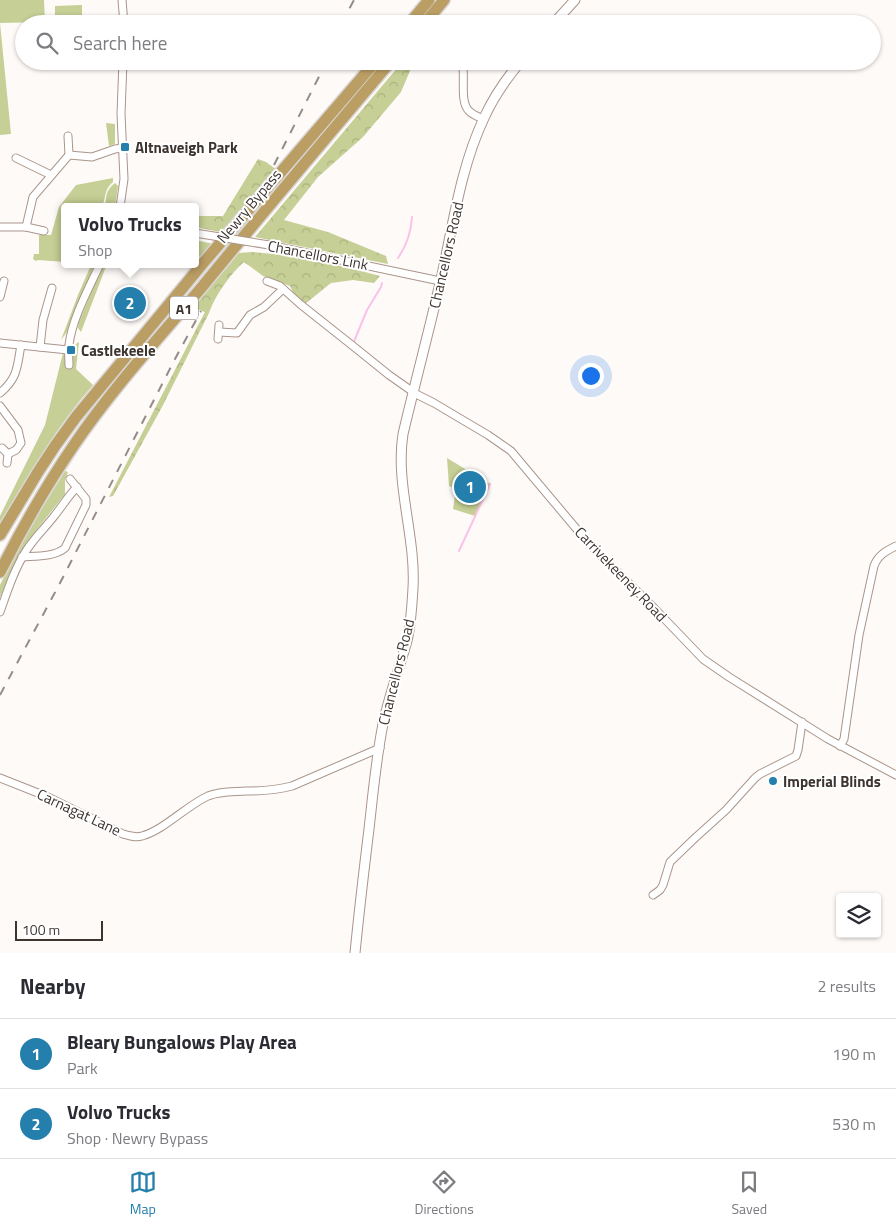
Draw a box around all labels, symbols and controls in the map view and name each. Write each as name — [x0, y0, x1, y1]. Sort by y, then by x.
search box — [15, 15, 881, 70]
text: Search here — [73, 28, 167, 57]
icon: search — [33, 29, 61, 57]
place label: Altnaveigh Park — [135, 136, 238, 159]
marker: Altnaveigh Park — [119, 141, 131, 153]
street label: Newry Bypass — [211, 164, 287, 248]
street label: Chancellors Road — [423, 200, 469, 310]
popup — [61, 203, 199, 268]
text: Volvo Trucks — [78, 209, 182, 238]
street label: Chancellors Link — [266, 234, 370, 276]
text: Shop — [78, 238, 112, 262]
pin: 2 — [114, 284, 146, 322]
road number: A1 — [170, 296, 198, 320]
place label: Castlekeele — [81, 339, 156, 362]
marker: Castlekeele — [65, 344, 77, 356]
your location — [578, 363, 604, 389]
pin: 1 — [454, 468, 486, 506]
street label: Carrivekeeney Road — [569, 521, 673, 627]
street label: Chancellors Road — [372, 617, 420, 727]
place label: Imperial Blinds — [783, 770, 881, 793]
marker: Imperial Blinds — [767, 775, 779, 787]
street label: Carnagat Lane — [33, 782, 125, 842]
map controls — [836, 893, 881, 938]
button: layers — [836, 893, 881, 938]
scale bar — [15, 918, 102, 941]
text: 100 m — [22, 919, 60, 940]
text: Nearby — [20, 970, 85, 1002]
text: 2 results — [817, 974, 876, 998]
text: Bleary Bungalows Play Area — [67, 1027, 297, 1056]
text: 1 — [32, 1042, 40, 1066]
text: 190 m — [832, 1042, 876, 1066]
text: Park — [67, 1056, 98, 1080]
text: Volvo Trucks — [67, 1097, 171, 1126]
text: 2 — [32, 1112, 40, 1136]
text: 530 m — [832, 1112, 876, 1136]
text: Shop · Newry Bypass — [67, 1126, 208, 1150]
tab: Map — [129, 1168, 157, 1219]
tab: Directions — [414, 1168, 474, 1219]
tab: Saved — [732, 1168, 767, 1219]

